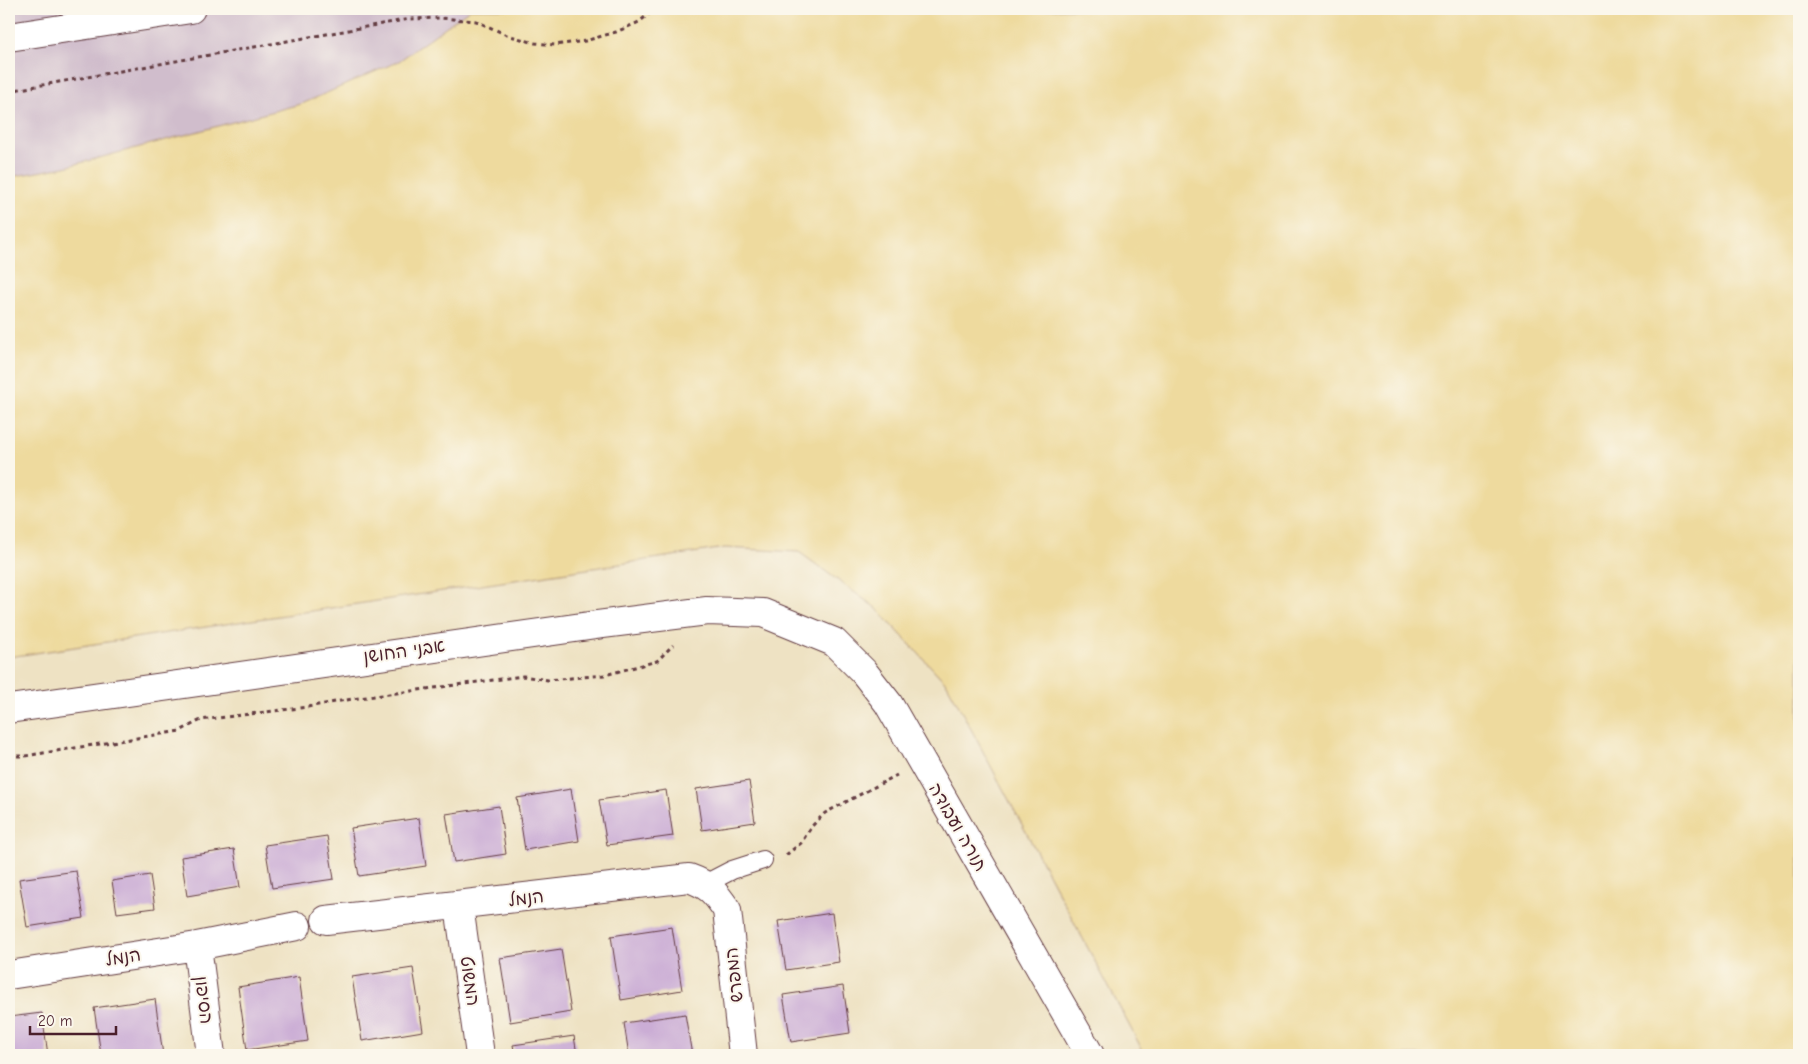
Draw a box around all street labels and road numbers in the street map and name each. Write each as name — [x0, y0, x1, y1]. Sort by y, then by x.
street label: אבני החושן — [362, 635, 446, 668]
street label: תורה ועבודה — [924, 779, 991, 875]
street label: הנמל — [507, 886, 545, 911]
street label: הנמל — [104, 944, 142, 971]
street label: המפרש — [721, 946, 748, 1003]
street label: המשוט — [456, 955, 483, 1007]
street label: הסיפון — [190, 975, 217, 1025]

